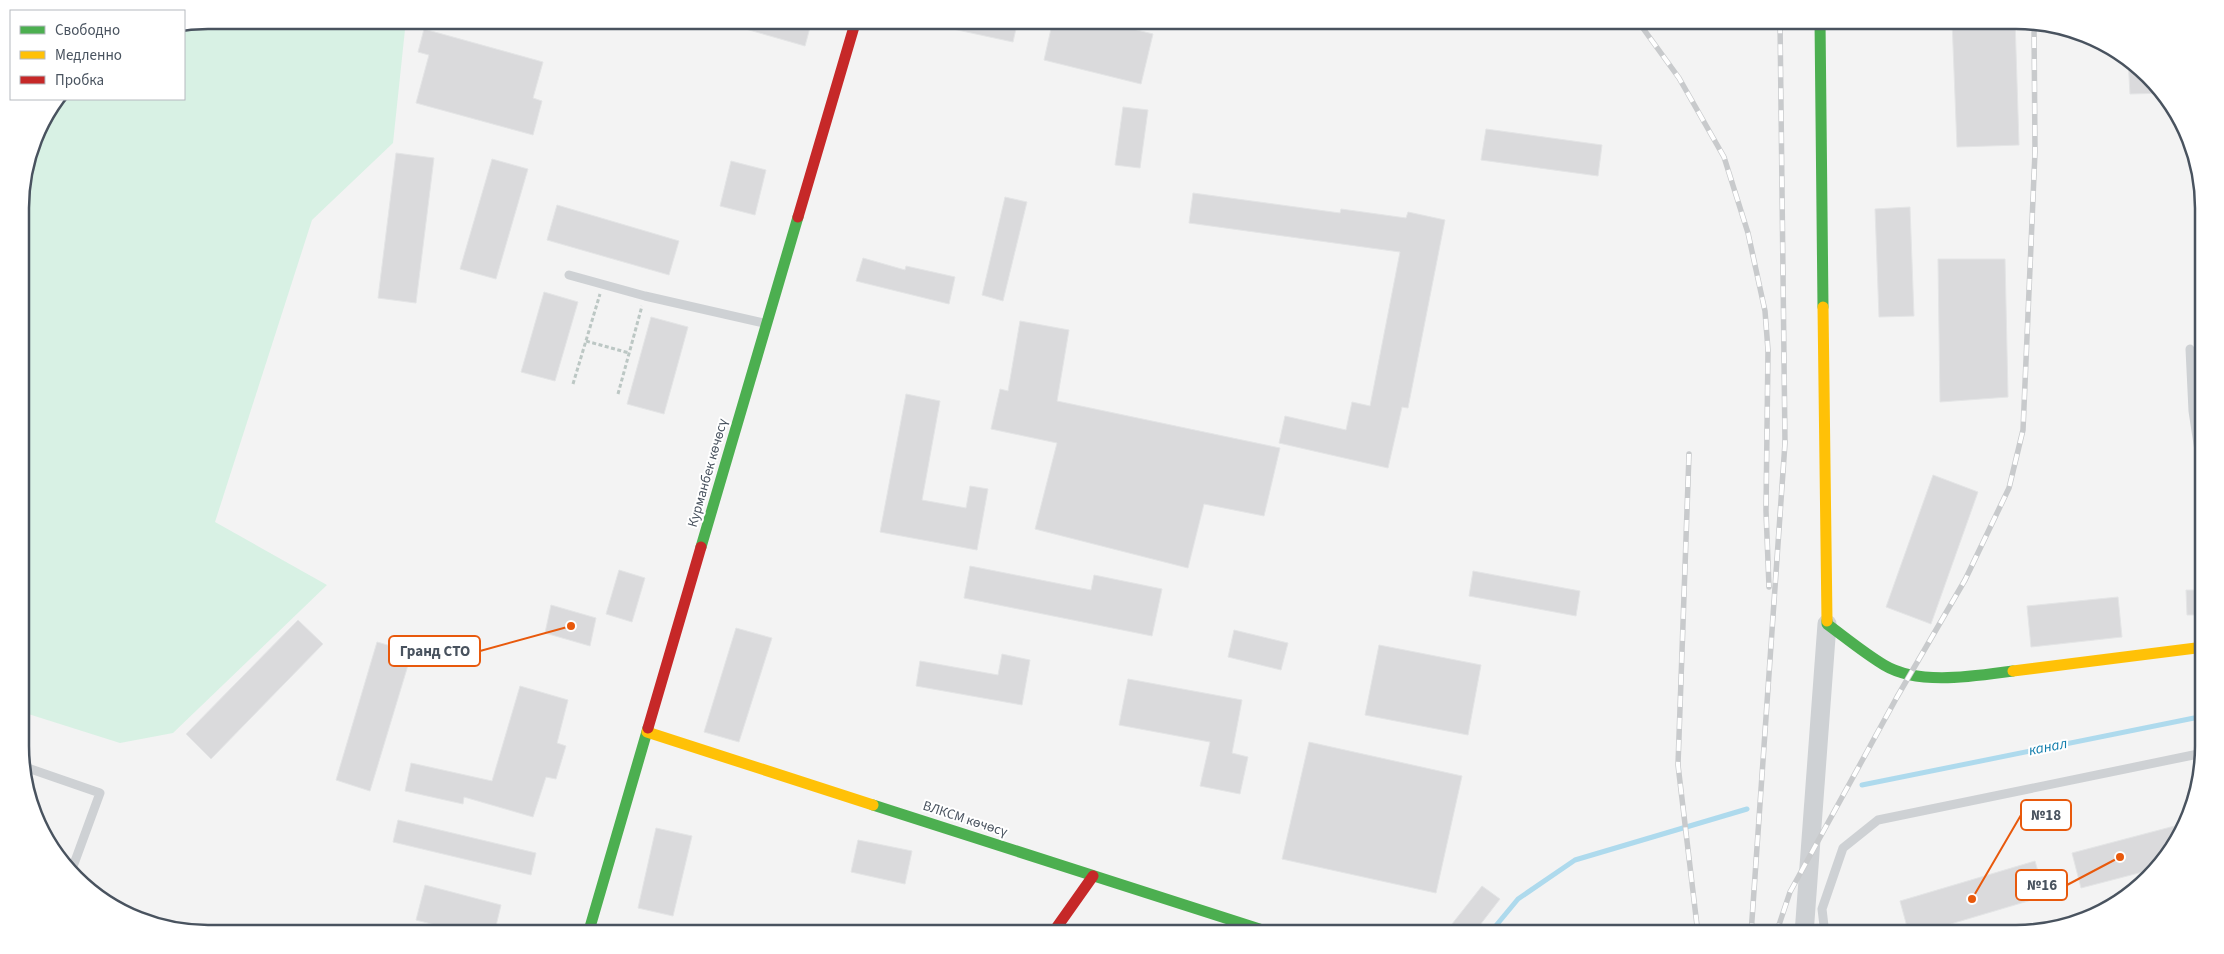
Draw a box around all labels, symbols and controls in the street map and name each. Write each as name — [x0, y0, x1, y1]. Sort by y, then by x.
legend — [10, 10, 185, 100]
text: Свободно — [55, 20, 120, 41]
text: Медленно — [55, 45, 122, 66]
text: Пробка — [55, 70, 104, 91]
street label: Курманбек көчөсү — [683, 416, 733, 530]
callout: Гранд СТО — [389, 636, 480, 666]
text: Гранд СТО — [400, 641, 470, 662]
water label: канал — [2027, 733, 2069, 761]
street label: ВЛКСМ көчөсү — [920, 796, 1010, 842]
callout: №18 — [2021, 800, 2071, 830]
text: №18 — [2031, 805, 2061, 826]
callout: №16 — [2016, 870, 2067, 900]
text: №16 — [2027, 875, 2057, 896]

